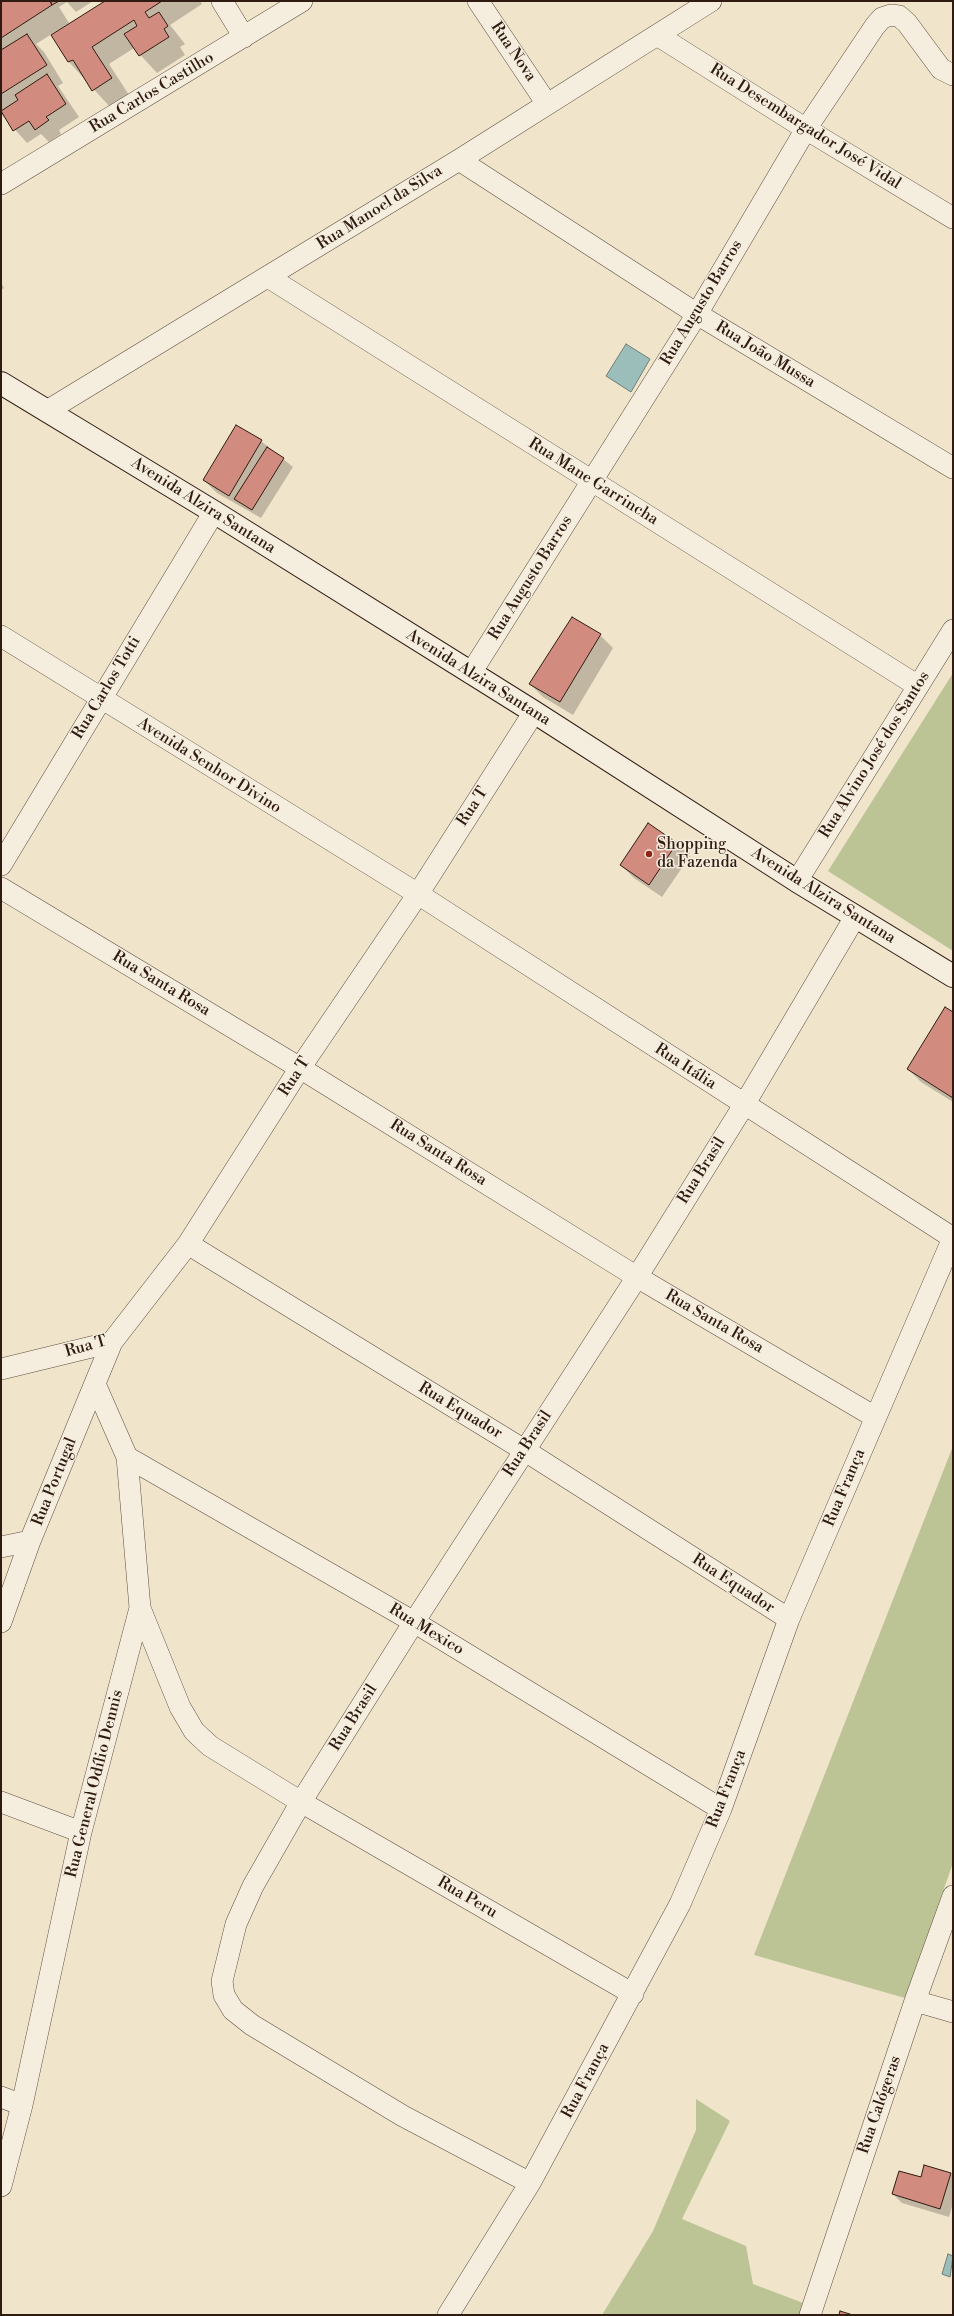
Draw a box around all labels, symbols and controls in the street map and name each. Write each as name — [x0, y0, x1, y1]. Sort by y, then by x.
street label: Rua Nova — [486, 18, 540, 86]
street label: Rua Carlos Castilho — [86, 48, 218, 138]
street label: Rua Desembargador José Vidal — [706, 60, 904, 194]
street label: Rua Manoel da Silva — [314, 162, 446, 254]
street label: Rua Augusto Barros — [657, 237, 747, 369]
street label: Rua João Mussa — [712, 318, 818, 392]
street label: Rua Mane Garrincha — [525, 434, 661, 530]
street label: Avenida Alzira Santana — [127, 454, 279, 558]
street label: Rua Augusto Barros — [485, 512, 577, 644]
street label: Avenida Alzira Santana — [402, 626, 554, 730]
street label: Rua Carlos Totti — [69, 633, 145, 743]
street label: Rua Alvino José dos Santos — [816, 668, 934, 842]
street label: Avenida Senhor Divino — [133, 714, 285, 818]
street label: Rua T — [453, 784, 493, 830]
place label: Shopping da Fazenda — [657, 835, 738, 873]
street label: Avenida Alzira Santana — [747, 844, 899, 948]
marker: Shopping da Fazenda — [644, 849, 654, 859]
street label: Rua Santa Rosa — [109, 947, 213, 1021]
street label: Rua Itália — [651, 1040, 719, 1094]
street label: Rua T — [275, 1054, 315, 1100]
street label: Rua Santa Rosa — [386, 1116, 490, 1190]
street label: Rua Brasil — [674, 1134, 730, 1208]
street label: Rua Santa Rosa — [661, 1286, 767, 1358]
street label: Rua T — [63, 1332, 109, 1362]
street label: Rua Equador — [414, 1378, 506, 1444]
street label: Rua Brasil — [500, 1407, 556, 1481]
street label: Rua Portugal — [29, 1435, 81, 1529]
street label: Rua França — [820, 1446, 870, 1530]
street label: Rua Equador — [688, 1550, 778, 1618]
street label: Rua Mexico — [385, 1600, 467, 1660]
street label: Rua Brasil — [326, 1681, 382, 1755]
street label: Rua General Odílio Dennis — [62, 1688, 128, 1880]
street label: Rua França — [703, 1747, 751, 1831]
street label: Rua Peru — [434, 1873, 500, 1923]
street label: Rua França — [558, 2040, 614, 2122]
street label: Rua Calógeras — [854, 2053, 906, 2157]

